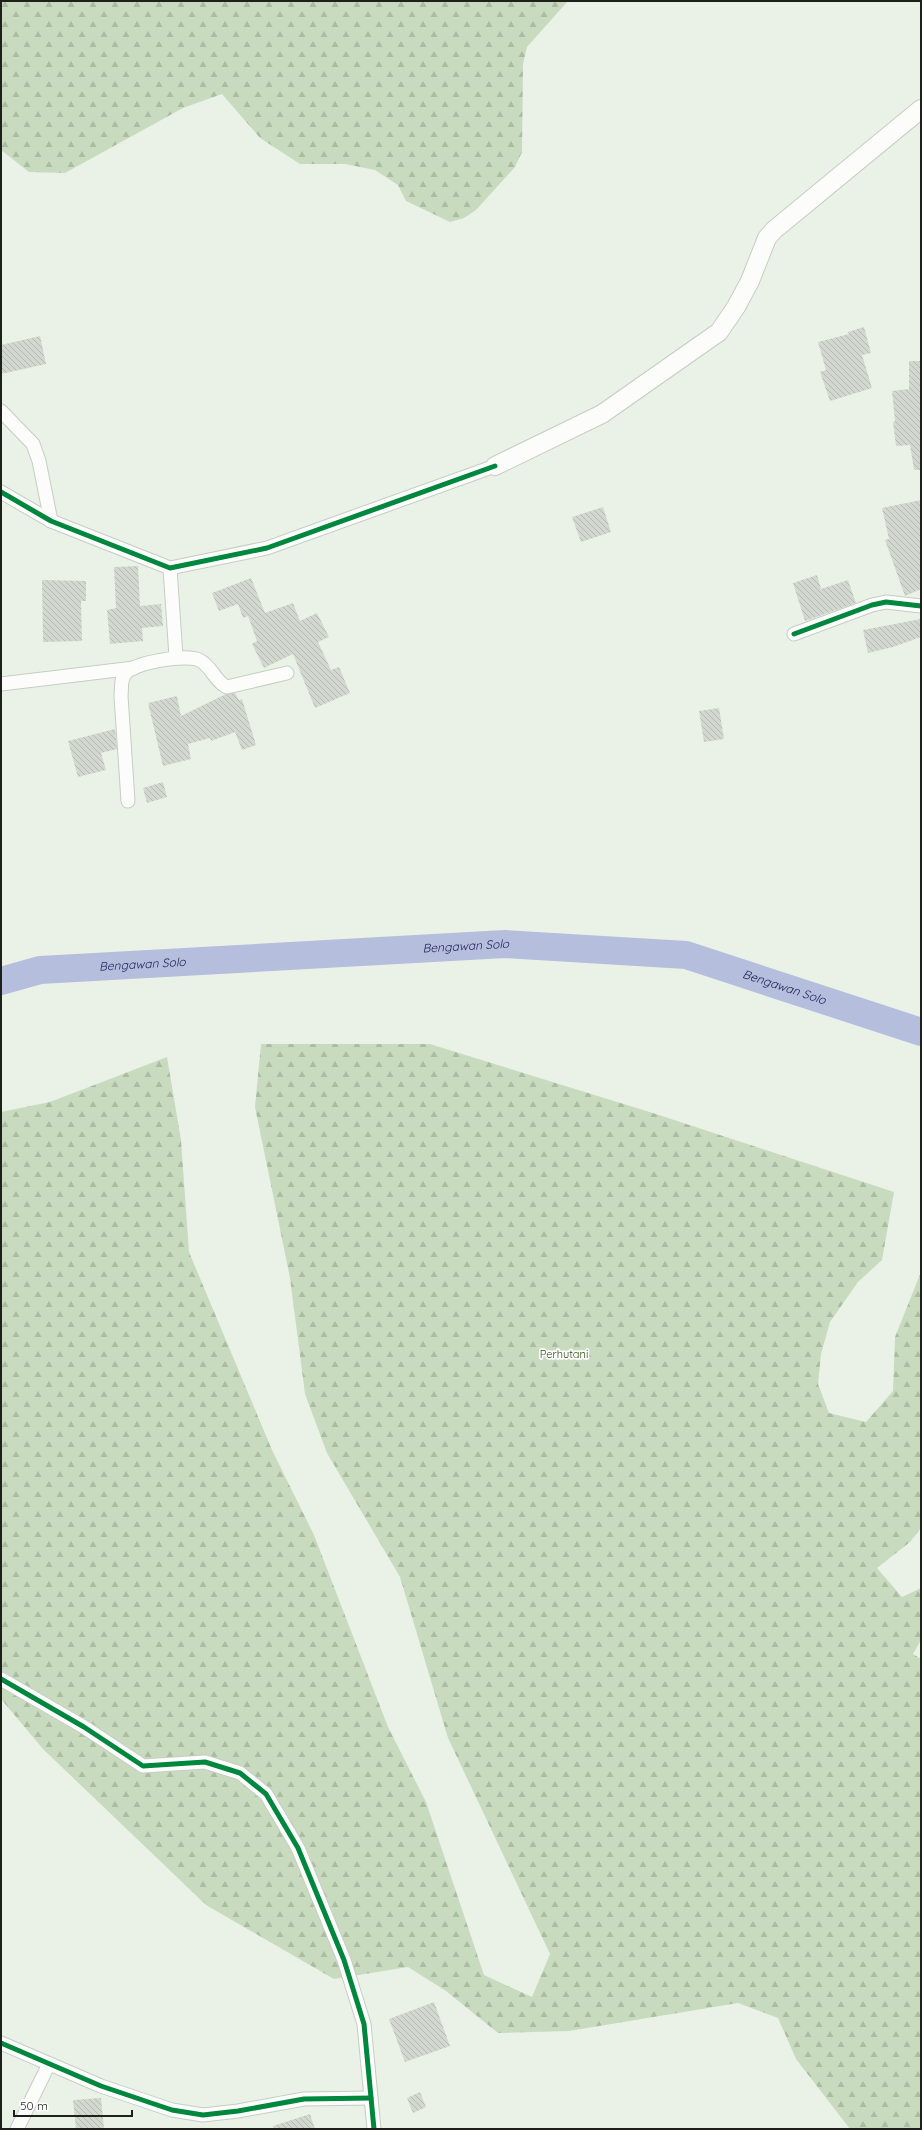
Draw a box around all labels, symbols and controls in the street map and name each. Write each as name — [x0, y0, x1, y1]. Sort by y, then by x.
water label: Bengawan Solo — [422, 936, 510, 956]
water label: Bengawan Solo — [99, 954, 187, 974]
water label: Bengawan Solo — [741, 966, 829, 1008]
park label: Perhutani — [540, 1347, 588, 1361]
scale bar — [14, 2092, 132, 2118]
text: 50 m — [20, 2098, 48, 2113]

